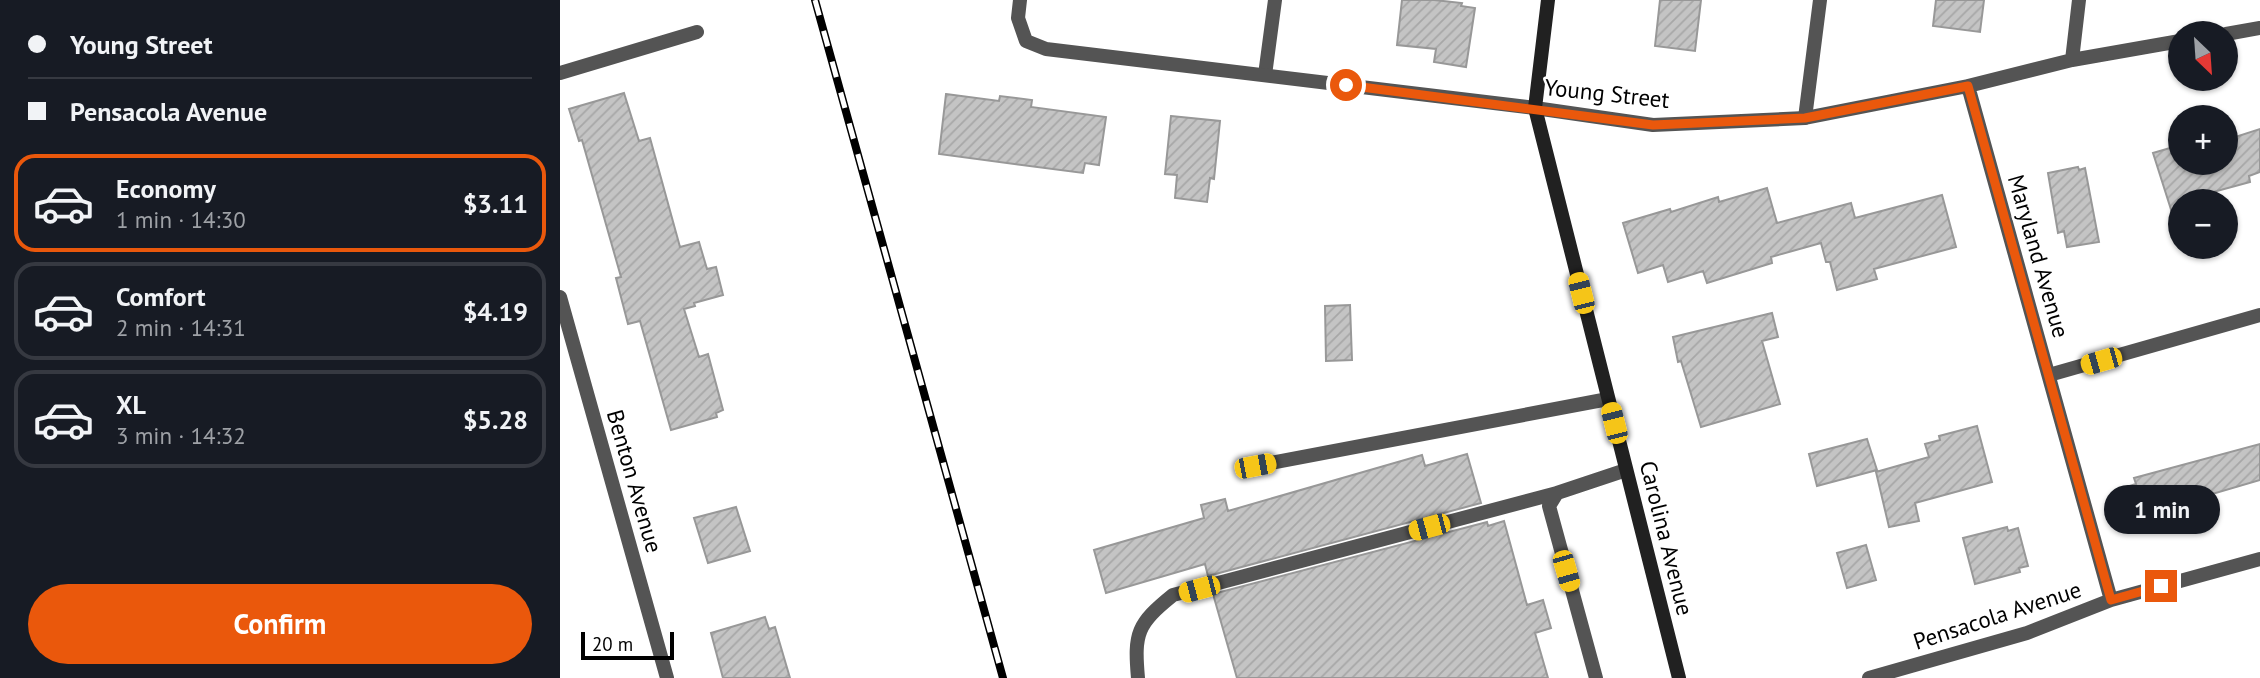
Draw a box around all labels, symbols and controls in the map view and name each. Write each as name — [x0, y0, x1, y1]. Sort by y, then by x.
north arrow — [2168, 21, 2238, 91]
map controls — [2168, 21, 2238, 259]
text: Young Street — [70, 28, 213, 61]
route start — [1330, 69, 1362, 101]
street label: Young Street — [1543, 72, 1671, 114]
text: Pensacola Avenue — [70, 95, 267, 128]
button: + — [2168, 105, 2238, 175]
street label: Maryland Avenue — [2002, 171, 2076, 341]
icon: car — [32, 172, 95, 235]
text: Economy — [116, 172, 216, 205]
text: $3.11 — [463, 187, 528, 220]
button: − — [2168, 189, 2238, 259]
text: 1 min · 14:30 — [116, 205, 246, 234]
car — [1566, 270, 1597, 316]
icon: car — [32, 280, 95, 343]
text: Comfort — [116, 280, 206, 313]
text: $4.19 — [463, 295, 528, 328]
text: 2 min · 14:31 — [116, 313, 246, 342]
car — [2078, 345, 2125, 377]
icon: car — [32, 388, 95, 451]
text: XL — [116, 388, 146, 421]
car — [1599, 400, 1630, 446]
text: $5.28 — [463, 403, 528, 436]
street label: Benton Avenue — [601, 406, 669, 556]
text: 3 min · 14:32 — [116, 421, 246, 450]
car — [1233, 452, 1278, 480]
street label: Carolina Avenue — [1634, 458, 1700, 618]
callout: 1 min — [2103, 484, 2219, 534]
text: 1 min — [2134, 495, 2190, 524]
car — [1406, 511, 1453, 543]
car — [1551, 548, 1582, 594]
route end — [2145, 570, 2177, 602]
car — [1176, 573, 1223, 605]
street label: Pensacola Avenue — [1909, 574, 2085, 656]
button: Confirm — [28, 584, 532, 664]
scale bar — [581, 629, 674, 661]
text: 20 m — [592, 632, 633, 656]

